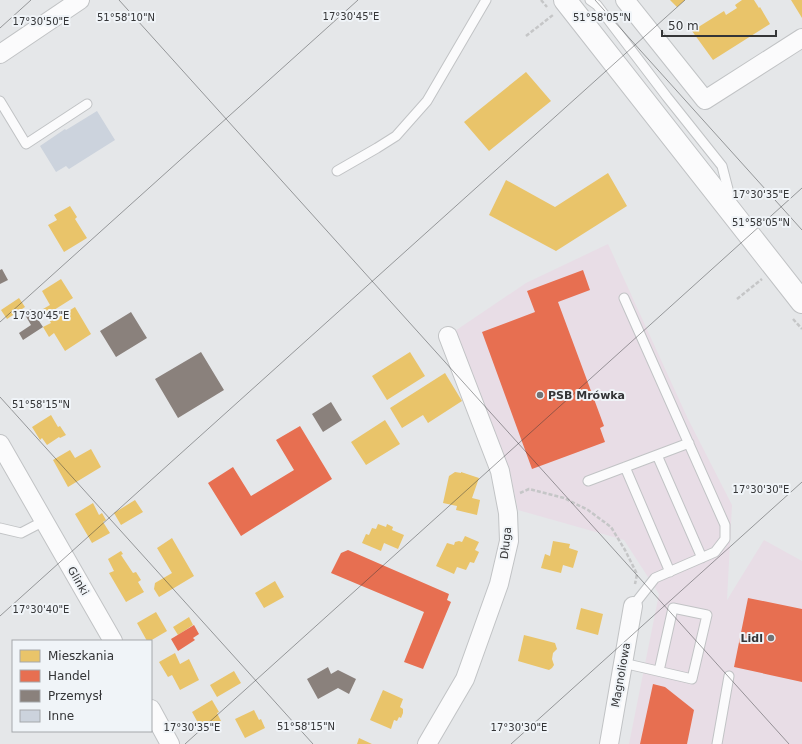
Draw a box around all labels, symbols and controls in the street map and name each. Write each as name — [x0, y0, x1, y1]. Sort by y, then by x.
text: 17°30'45"E — [323, 11, 379, 22]
text: 51°58'10"N — [97, 12, 155, 23]
text: 51°58'05"N — [573, 12, 631, 23]
scale bar — [662, 12, 776, 38]
text: 17°30'50"E — [13, 16, 69, 27]
text: 50 m — [668, 19, 699, 33]
text: 17°30'35"E — [733, 189, 789, 200]
text: 51°58'05"N — [732, 217, 790, 228]
text: 17°30'45"E — [13, 310, 69, 321]
place label: PSB Mrówka — [548, 389, 625, 402]
marker: PSB Mrówka — [535, 390, 545, 400]
text: 51°58'15"N — [12, 399, 70, 410]
text: 17°30'30"E — [733, 484, 789, 495]
street label: Długa — [498, 526, 514, 560]
street label: Glinki — [65, 564, 91, 598]
text: 17°30'40"E — [13, 604, 69, 615]
place label: Lidl — [741, 632, 763, 645]
marker: Lidl — [766, 633, 776, 643]
legend — [12, 640, 152, 732]
street label: Magnoliowa — [609, 642, 633, 708]
text: Mieszkania — [48, 649, 114, 663]
text: Handel — [48, 669, 90, 683]
text: Przemysł — [48, 689, 103, 703]
text: Inne — [48, 709, 74, 723]
text: 51°58'15"N — [277, 721, 335, 732]
text: 17°30'35"E — [164, 722, 220, 733]
text: 17°30'30"E — [491, 722, 547, 733]

